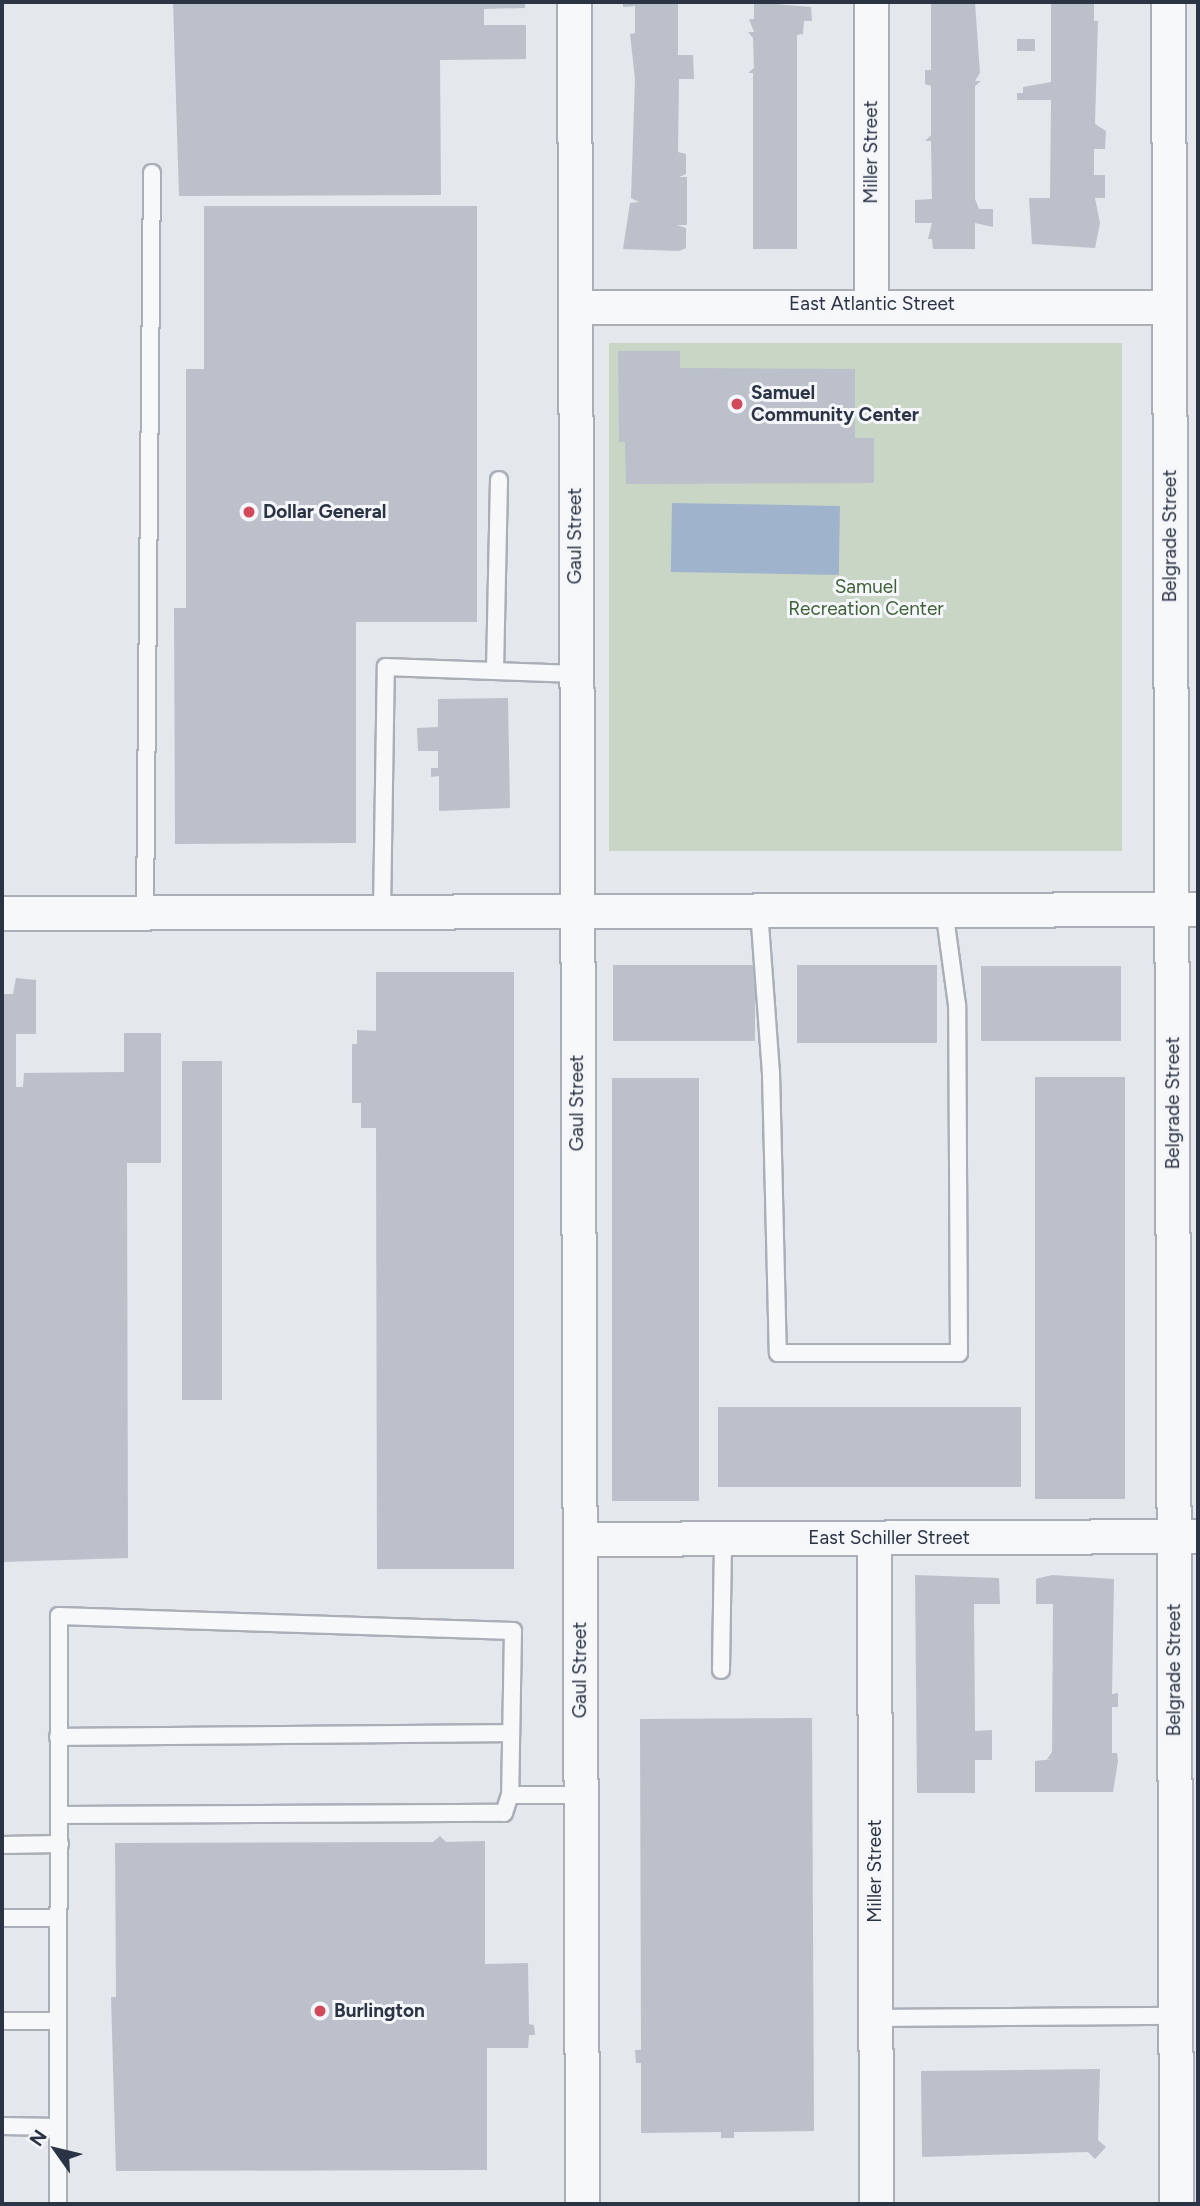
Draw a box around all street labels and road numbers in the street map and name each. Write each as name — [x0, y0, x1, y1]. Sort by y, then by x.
street label: Miller Street — [860, 100, 882, 204]
street label: East Atlantic Street — [789, 293, 955, 315]
street label: Belgrade Street — [1159, 470, 1181, 602]
street label: Gaul Street — [564, 488, 586, 584]
street label: Belgrade Street — [1162, 1037, 1184, 1169]
street label: Gaul Street — [566, 1055, 588, 1151]
street label: East Schiller Street — [808, 1527, 970, 1549]
street label: Belgrade Street — [1163, 1604, 1185, 1736]
street label: Gaul Street — [569, 1622, 591, 1718]
street label: Miller Street — [864, 1819, 886, 1923]

